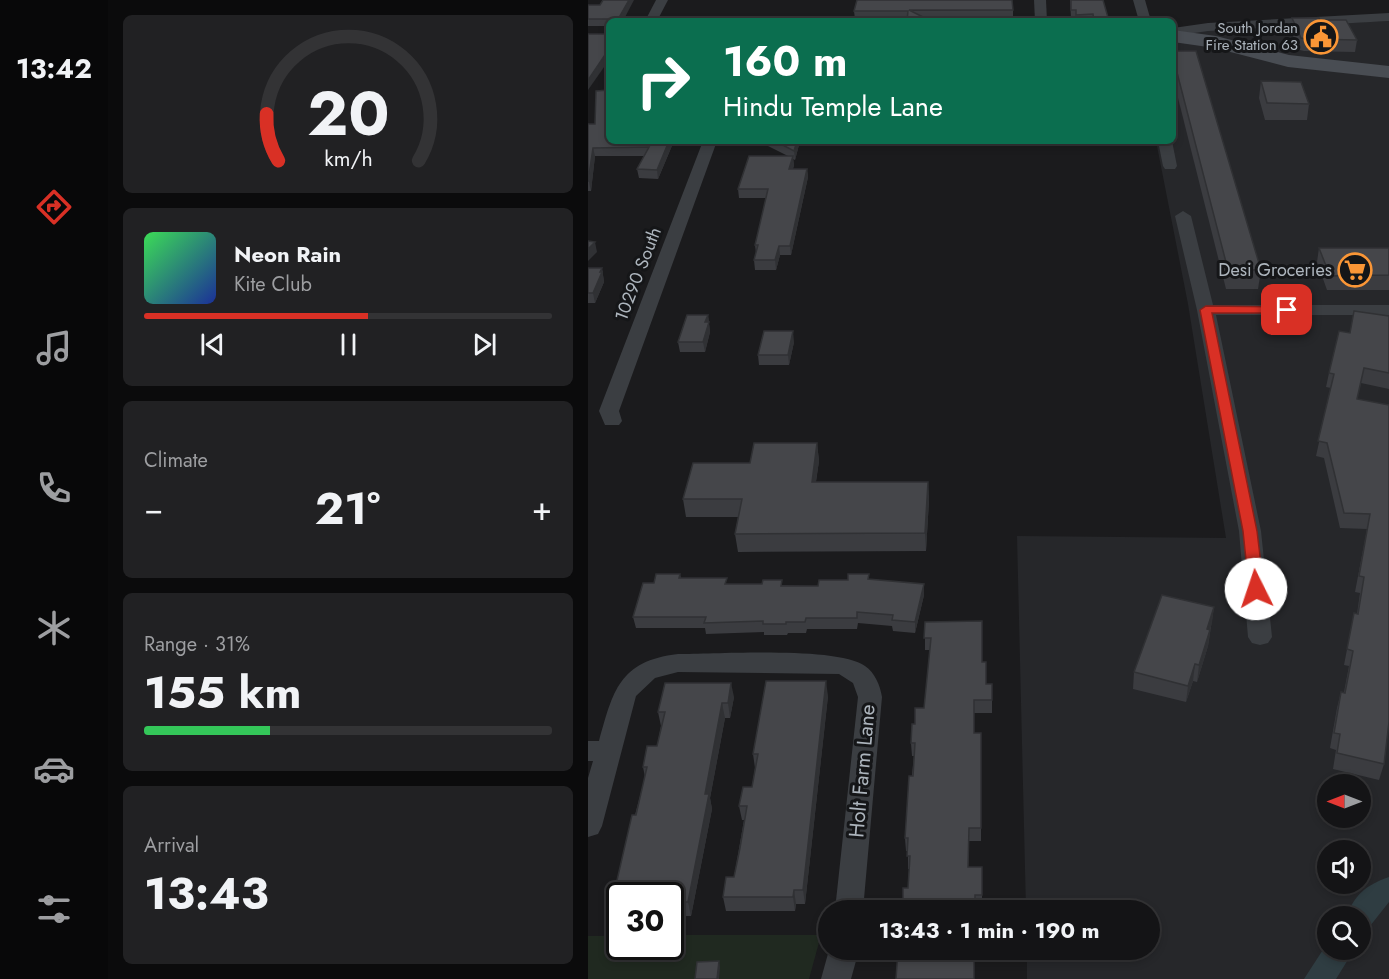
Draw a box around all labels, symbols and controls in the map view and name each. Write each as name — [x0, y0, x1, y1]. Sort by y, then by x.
place label: South Jordan Fire Station 63 — [1206, 17, 1298, 56]
public building icon: South Jordan Fire Station 63 — [1303, 19, 1339, 55]
text: 160 m — [723, 31, 847, 92]
icon: right — [624, 42, 702, 120]
text: 13:42 — [16, 49, 92, 88]
text: 20 — [307, 68, 389, 158]
text: Hindu Temple Lane — [723, 87, 943, 126]
text: km/h — [324, 143, 372, 174]
icon: directions — [33, 186, 75, 228]
street label: 10290 South — [608, 223, 668, 325]
text: Neon Rain — [234, 238, 341, 270]
supermarket icon: Desi Groceries — [1337, 252, 1373, 288]
place label: Desi Groceries — [1218, 257, 1332, 283]
text: Kite Club — [234, 270, 312, 299]
pin — [1261, 284, 1312, 335]
icon: arrive — [1270, 293, 1303, 326]
icon: music — [33, 327, 75, 369]
icon: previous — [196, 328, 229, 361]
icon: pause — [332, 328, 365, 361]
icon: next — [468, 328, 501, 361]
text: Climate — [144, 446, 208, 475]
icon: phone — [33, 467, 75, 509]
text: 21° — [315, 476, 380, 541]
text: − — [144, 485, 163, 532]
text: + — [532, 485, 552, 532]
position arrow — [1224, 557, 1288, 621]
icon: climate — [33, 607, 75, 649]
text: Range · 31% — [144, 630, 250, 659]
text: 155 km — [144, 660, 301, 725]
street label: Holt Farm Lane — [841, 703, 883, 839]
icon: car — [33, 748, 75, 790]
north arrow — [1317, 774, 1371, 828]
map controls — [1317, 774, 1371, 960]
text: Arrival — [144, 831, 199, 860]
button: sound — [1317, 840, 1371, 894]
text: 13:43 — [144, 861, 269, 926]
speed limit sign: 30 — [606, 882, 684, 960]
icon: filters — [33, 888, 75, 930]
button: search — [1317, 906, 1371, 960]
text: 13:43 · 1 min · 190 m — [878, 914, 1100, 946]

